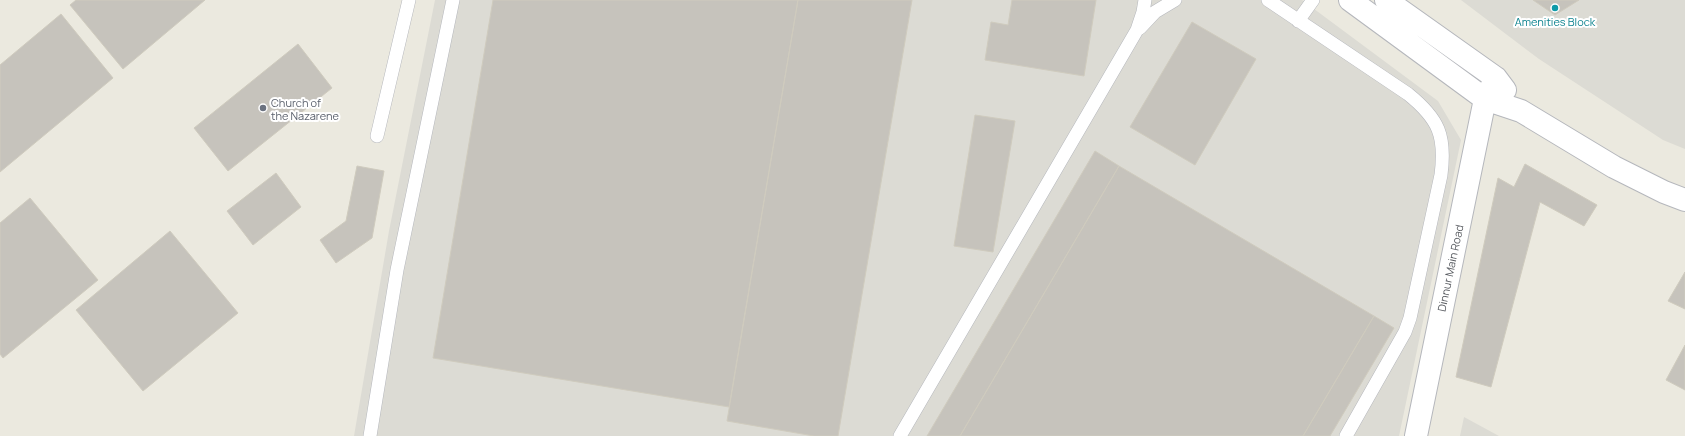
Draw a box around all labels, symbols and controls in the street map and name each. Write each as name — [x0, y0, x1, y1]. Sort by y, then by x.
marker: Amenities Block — [1550, 3, 1560, 13]
place label: Amenities Block — [1515, 14, 1596, 29]
place label: Church of the Nazarene — [271, 95, 339, 123]
marker: Church of the Nazarene — [258, 103, 268, 113]
street label: Dinnur Main Road — [1433, 223, 1467, 313]

